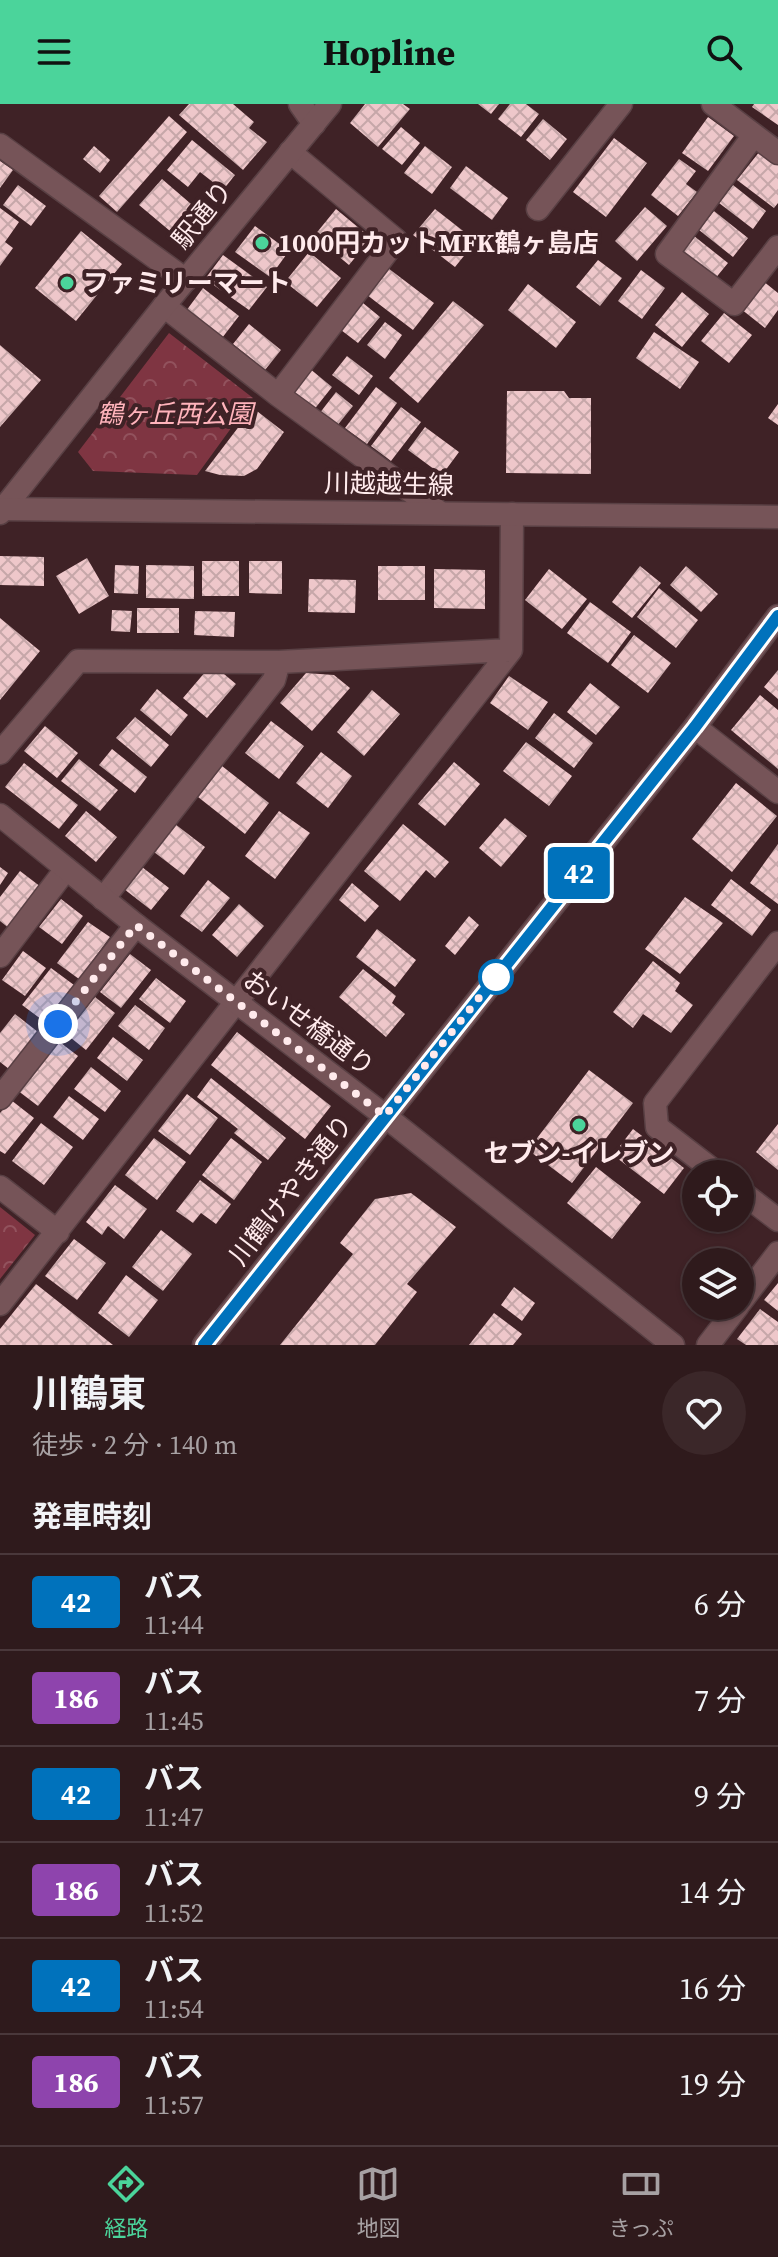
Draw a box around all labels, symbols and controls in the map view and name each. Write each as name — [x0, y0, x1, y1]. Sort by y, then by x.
text: Hopline — [323, 28, 455, 77]
icon: menu — [32, 30, 76, 74]
icon: search — [702, 30, 746, 74]
street label: 駅通り — [163, 173, 241, 257]
place label: 1000円カットMFK鶴ヶ島店 — [278, 225, 599, 261]
marker: 1000円カットMFK鶴ヶ島店 — [253, 234, 271, 252]
place label: ファミリーマート — [83, 265, 291, 301]
marker: ファミリーマート — [58, 274, 76, 292]
park label: 鶴ヶ丘西公園 — [97, 396, 257, 432]
street label: 川越越生線 — [324, 465, 454, 503]
line badge: 42 — [543, 847, 615, 899]
text: 42 — [564, 854, 594, 892]
unlabelled marker — [479, 960, 513, 994]
street label: おいせ橋通り — [236, 962, 382, 1084]
your location — [38, 1004, 78, 1044]
street label: 川鶴けやき通り — [221, 1107, 361, 1273]
marker: セブン-イレブン — [570, 1116, 588, 1134]
place label: セブン-イレブン — [484, 1135, 674, 1171]
map controls — [682, 1160, 754, 1320]
button: locate — [682, 1160, 754, 1232]
button: layers — [682, 1248, 754, 1320]
text: 川鶴東 — [32, 1368, 146, 1420]
button: heart — [662, 1371, 746, 1455]
text: 徒歩 · 2 分 · 140 m — [32, 1427, 237, 1463]
text: 発車時刻 — [32, 1496, 152, 1537]
text: バス — [144, 1566, 204, 1607]
text: 42 — [61, 1583, 91, 1621]
text: 6 分 — [694, 1584, 746, 1625]
text: 11:44 — [144, 1607, 204, 1643]
text: バス — [144, 1662, 204, 1703]
text: 186 — [53, 1679, 99, 1717]
text: 7 分 — [694, 1680, 746, 1721]
text: 11:45 — [144, 1703, 204, 1739]
text: バス — [144, 1758, 204, 1799]
text: 42 — [61, 1775, 91, 1813]
text: 9 分 — [694, 1776, 746, 1817]
text: 11:47 — [144, 1799, 204, 1835]
text: バス — [144, 1854, 204, 1895]
text: 186 — [53, 1871, 99, 1909]
text: 14 分 — [679, 1872, 746, 1913]
text: 11:52 — [144, 1895, 204, 1931]
text: バス — [144, 1950, 204, 1991]
text: 42 — [61, 1967, 91, 2005]
text: 16 分 — [679, 1968, 746, 2009]
text: 11:54 — [144, 1991, 204, 2027]
text: バス — [144, 2046, 204, 2087]
text: 186 — [53, 2063, 99, 2101]
text: 19 分 — [679, 2064, 746, 2105]
text: 11:57 — [144, 2087, 204, 2123]
tab: 経路 — [104, 2162, 148, 2243]
tab: 地図 — [356, 2162, 400, 2243]
tab: きっぷ — [609, 2162, 674, 2243]

